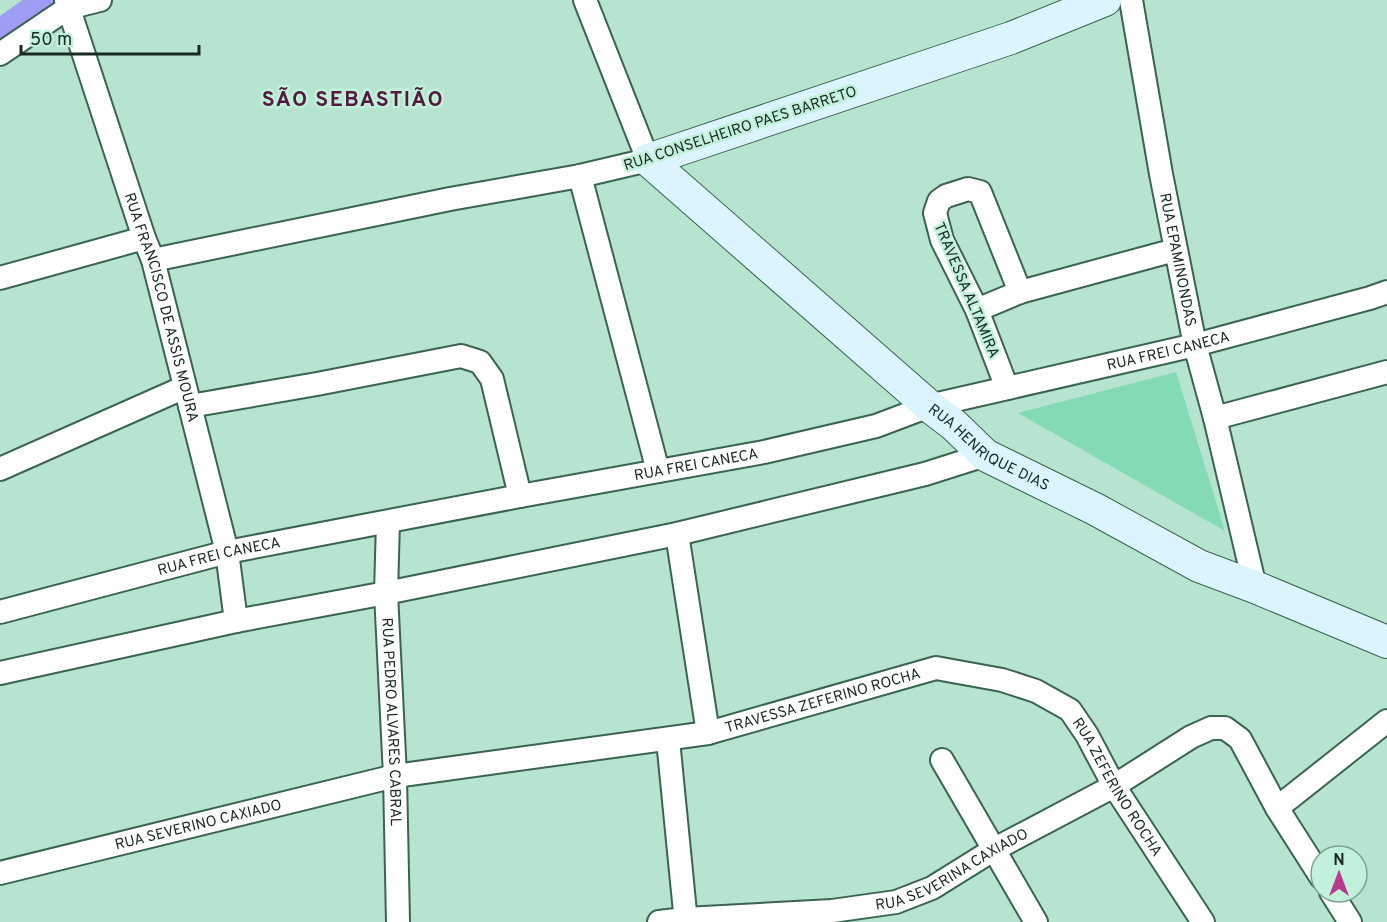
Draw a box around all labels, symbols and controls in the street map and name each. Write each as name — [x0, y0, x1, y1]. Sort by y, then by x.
scale bar — [21, 18, 200, 56]
text: 50 m — [30, 29, 72, 52]
street label: RUA CONSELHEIRO PAES BARRETO — [621, 83, 860, 176]
district label: SÃO SEBASTIÃO — [262, 87, 444, 114]
street label: RUA FRANCISCO DE ASSIS MOURA — [119, 190, 202, 424]
street label: RUA EPAMINONDAS — [1154, 191, 1199, 329]
street label: TRAVESSA ALTAMIRA — [928, 220, 1003, 361]
street label: RUA FREI CANECA — [1105, 328, 1232, 376]
street label: RUA HENRIQUE DIAS — [924, 401, 1052, 496]
street label: RUA FREI CANECA — [633, 445, 760, 486]
street label: RUA FREI CANECA — [156, 534, 282, 581]
street label: RUA PEDRO ALVARES CABRAL — [376, 617, 404, 826]
street label: TRAVESSA ZEFERINO ROCHA — [723, 665, 923, 739]
street label: RUA ZEFERINO ROCHA — [1067, 715, 1166, 861]
street label: RUA SEVERINO CAXIADO — [113, 796, 284, 855]
street label: RUA SEVERINA CAXIADO — [874, 825, 1032, 916]
north arrow — [1309, 844, 1369, 904]
text: N — [1333, 851, 1345, 871]

